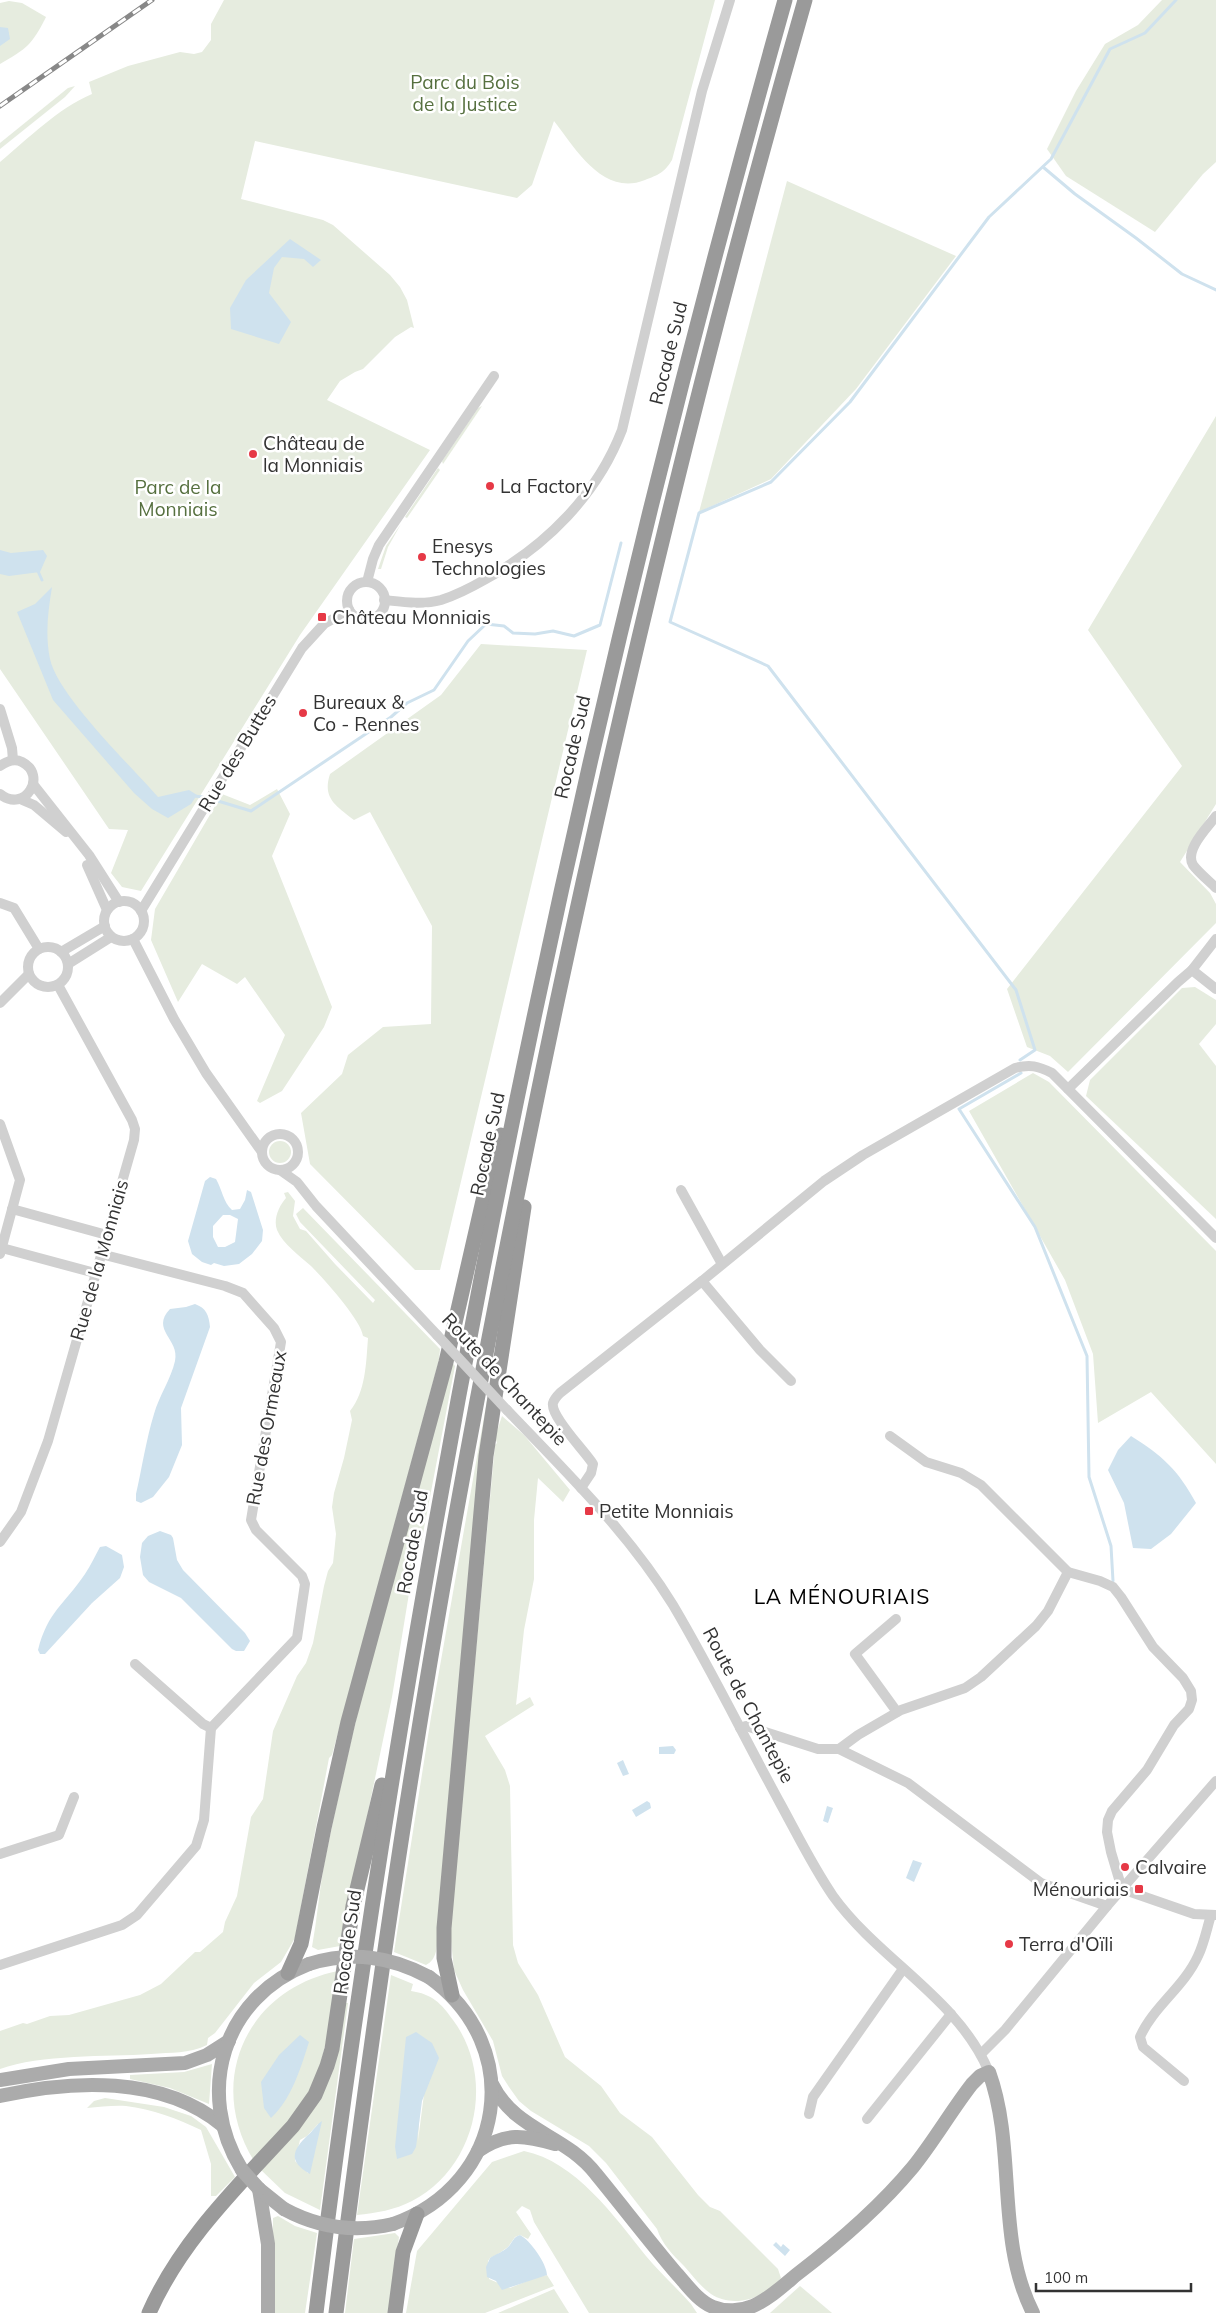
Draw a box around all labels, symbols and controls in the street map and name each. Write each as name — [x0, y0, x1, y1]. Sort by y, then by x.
park label: Parc du Bois de la Justice — [410, 70, 520, 116]
street label: Rocade Sud — [644, 299, 692, 407]
place label: Château de la Monniais — [263, 431, 364, 477]
marker: Château de la Monniais — [247, 448, 259, 460]
place label: La Factory — [500, 474, 593, 498]
park label: Parc de la Monniais — [134, 475, 222, 521]
marker: La Factory — [484, 480, 496, 492]
place label: Enesys Technologies — [432, 534, 546, 580]
marker: Enesys Technologies — [416, 551, 428, 563]
place label: Château Monniais — [332, 605, 491, 629]
marker: Château Monniais — [316, 611, 328, 623]
street label: Rue des Buttes — [193, 690, 281, 816]
place label: Bureaux & Co - Rennes — [313, 690, 420, 736]
street label: Rocade Sud — [548, 693, 596, 801]
marker: Bureaux & Co - Rennes — [297, 707, 309, 719]
street label: Rocade Sud — [464, 1090, 510, 1198]
street label: Rue de la Monniais — [65, 1177, 133, 1343]
street label: Route de Chantepie — [437, 1308, 573, 1450]
street label: Rue des Ormeaux — [241, 1349, 291, 1507]
street label: Rocade Sud — [391, 1488, 433, 1596]
place label: Petite Monniais — [599, 1499, 734, 1523]
marker: Petite Monniais — [583, 1505, 595, 1517]
district label: LA MÉNOURIAIS — [754, 1583, 930, 1609]
street label: Route de Chantepie — [698, 1623, 800, 1787]
place label: Calvaire — [1135, 1855, 1207, 1879]
marker: Calvaire — [1119, 1861, 1131, 1873]
place label: Ménouriais — [1033, 1877, 1129, 1901]
marker: Ménouriais — [1133, 1883, 1145, 1895]
street label: Rocade Sud — [328, 1888, 366, 1996]
place label: Terra d'Oïli — [1019, 1932, 1113, 1956]
marker: Terra d'Oïli — [1003, 1938, 1015, 1950]
scale bar — [1036, 2260, 1191, 2292]
text: 100 m — [1044, 2268, 1088, 2287]

